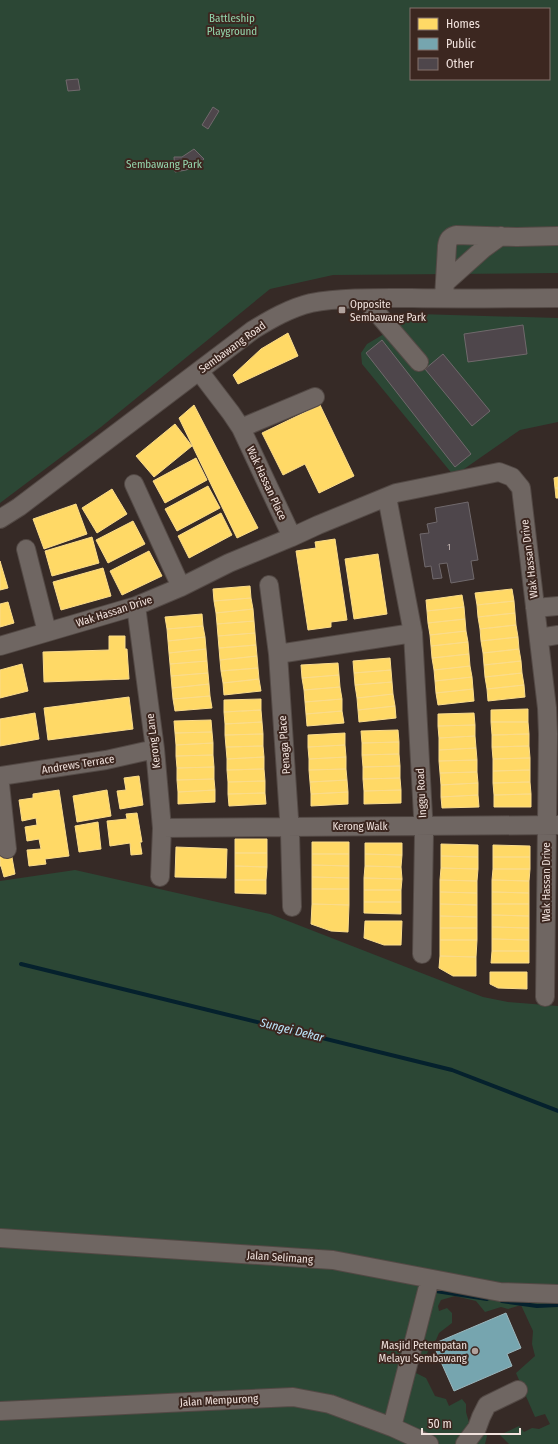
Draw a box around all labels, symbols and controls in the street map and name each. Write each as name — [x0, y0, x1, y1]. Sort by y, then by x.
legend — [410, 8, 550, 80]
park label: Battleship Playground — [207, 12, 257, 38]
text: Homes — [446, 17, 480, 31]
text: Public — [446, 37, 476, 51]
text: Other — [446, 57, 475, 71]
park label: Sembawang Park — [126, 158, 203, 171]
place label: Opposite Sembawang Park — [350, 298, 427, 324]
marker: Opposite Sembawang Park — [337, 305, 347, 315]
street label: Sembawang Road — [196, 319, 268, 376]
street label: Wak Hassan Place — [244, 444, 289, 522]
street label: Wak Hassan Drive — [518, 519, 541, 599]
house number: 1 — [447, 542, 451, 552]
street label: Wak Hassan Drive — [74, 593, 154, 630]
street label: Kerong Lane — [144, 713, 163, 769]
street label: Penaga Place — [276, 715, 293, 775]
street label: Andrews Terrace — [41, 752, 115, 777]
street label: Inggu Road — [414, 768, 429, 818]
street label: Kerong Walk — [332, 820, 388, 833]
street label: Wak Hassan Drive — [540, 842, 553, 922]
water label: Sungei Dekar — [258, 1015, 326, 1045]
street label: Jalan Selimang — [246, 1249, 314, 1266]
place label: Masjid Petempatan Melayu Sembawang — [379, 1339, 468, 1365]
marker: Masjid Petempatan Melayu Sembawang — [470, 1346, 480, 1356]
street label: Jalan Mempurong — [179, 1392, 259, 1409]
scale bar — [422, 1410, 520, 1436]
text: 50 m — [428, 1417, 452, 1431]

